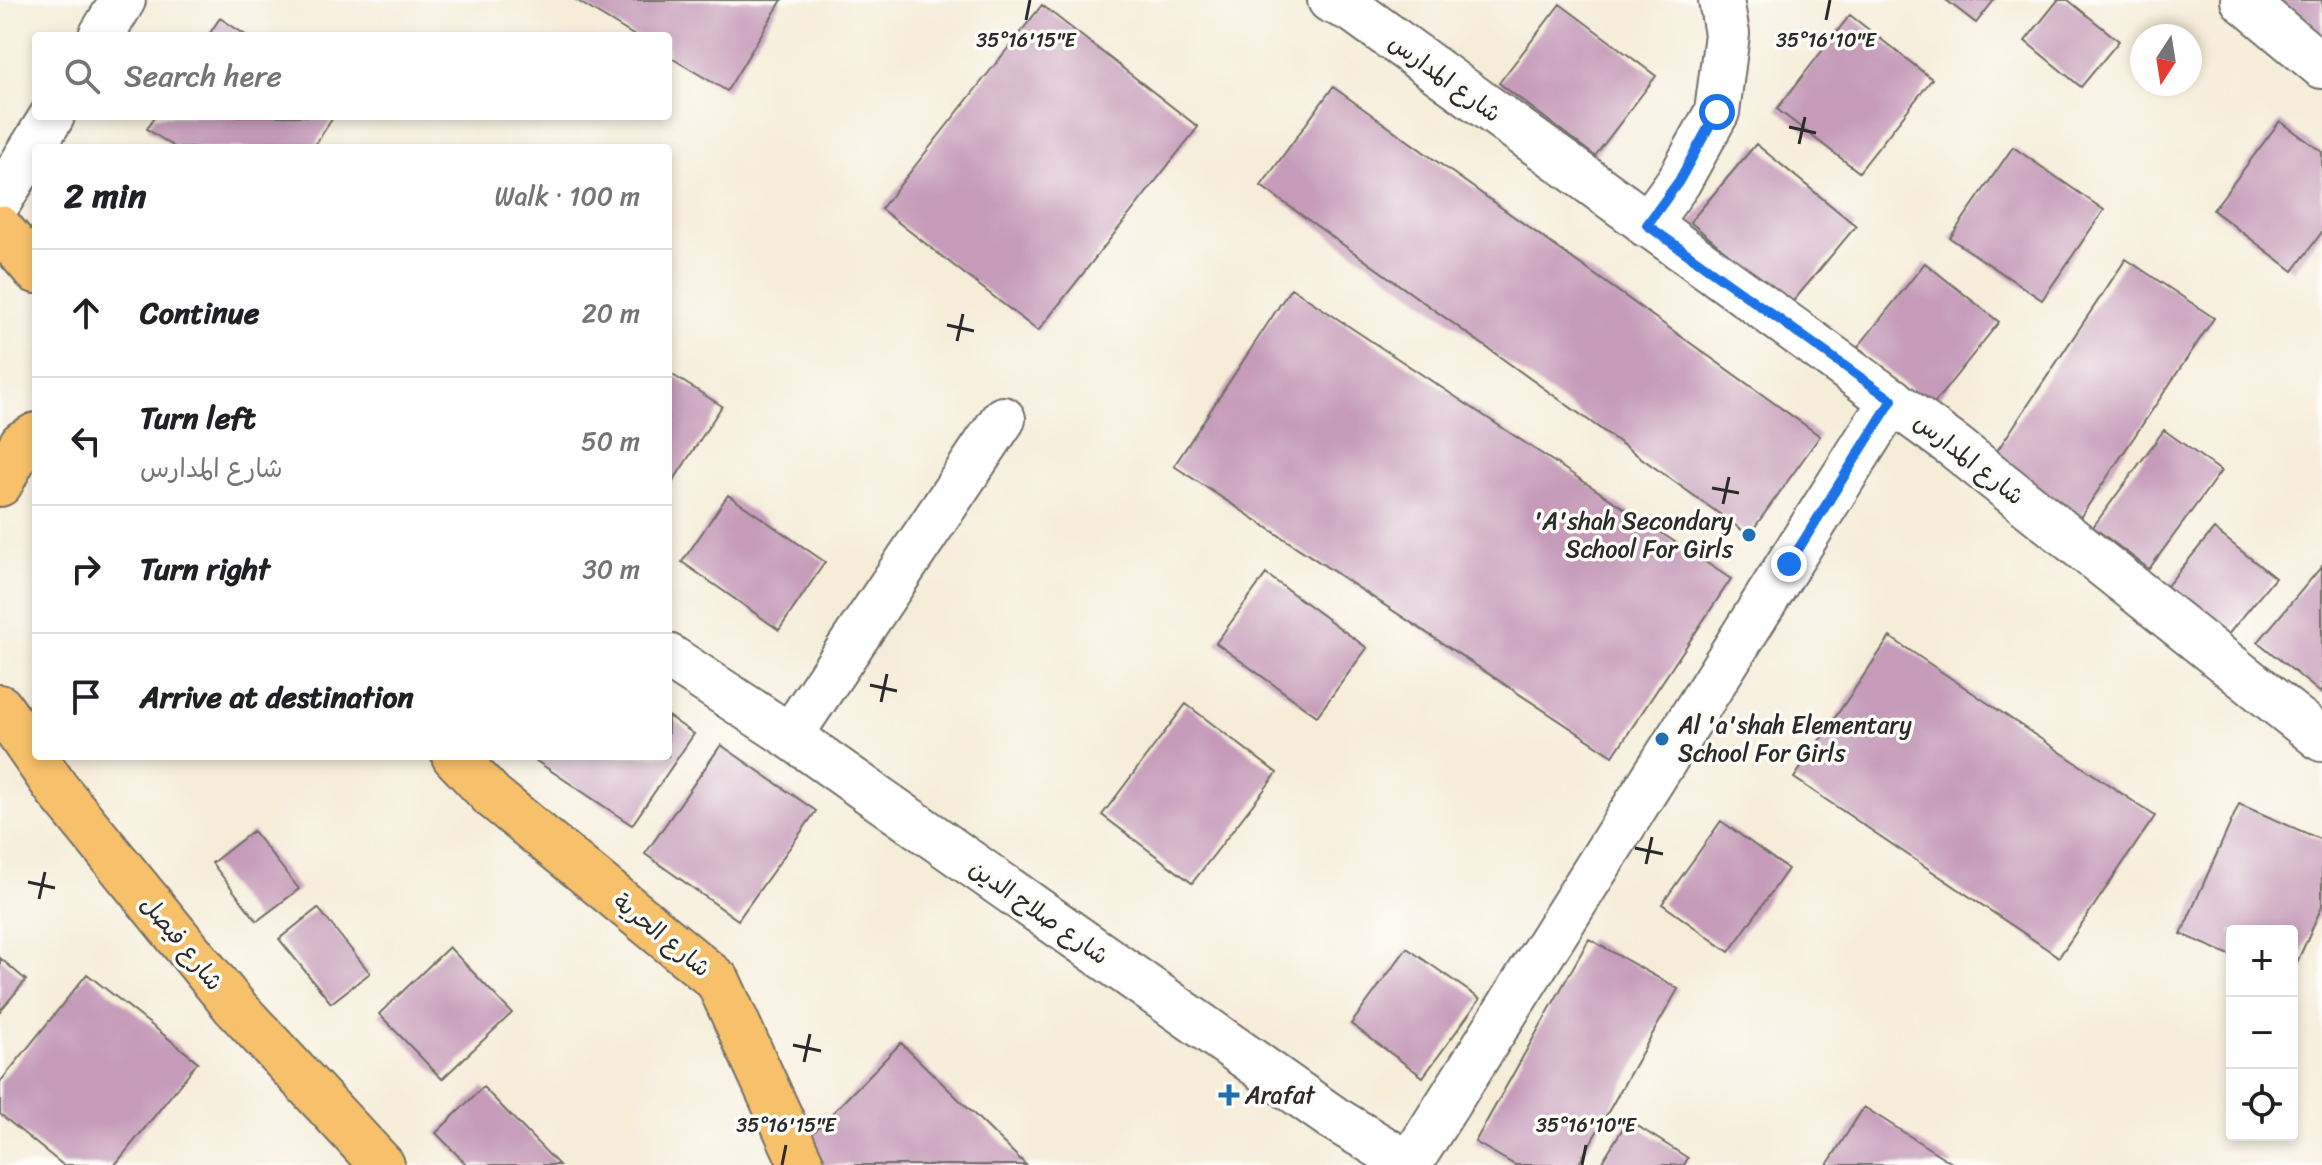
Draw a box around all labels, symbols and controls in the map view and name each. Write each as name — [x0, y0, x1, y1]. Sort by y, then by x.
street label: شارع المدارس — [1379, 22, 1511, 134]
text: 35°16'15"E — [976, 23, 1078, 58]
text: 35°16'10"E — [1776, 23, 1878, 58]
north arrow — [2130, 24, 2202, 96]
search box — [32, 32, 672, 120]
text: Search here — [124, 49, 282, 103]
icon: search — [60, 54, 104, 98]
route start — [1699, 94, 1735, 130]
text: 2 min — [64, 166, 146, 226]
text: Walk · 100 m — [494, 173, 640, 219]
text: Continue — [140, 286, 259, 340]
text: 20 m — [582, 290, 640, 336]
icon: ahead — [64, 291, 108, 335]
text: Turn left — [140, 391, 256, 445]
street label: شارع المدارس — [1904, 402, 2034, 516]
text: 50 m — [581, 418, 640, 464]
icon: left — [64, 419, 108, 463]
text: شارع المدارس — [140, 445, 283, 491]
place label: 'A'shah Secondary School For Girls — [1534, 500, 1734, 570]
marker: 'A'shah Secondary School For Girls — [1740, 526, 1758, 544]
text: Turn right — [140, 542, 270, 596]
text: 30 m — [583, 546, 640, 592]
route end — [1771, 546, 1807, 582]
icon: right — [64, 547, 108, 591]
text: Arrive at destination — [140, 670, 414, 724]
icon: arrive — [64, 675, 108, 719]
place label: Al 'a'shah Elementary School For Girls — [1677, 704, 1912, 774]
marker: Al 'a'shah Elementary School For Girls — [1653, 730, 1671, 748]
street label: شارع صلاح الدين — [960, 848, 1118, 976]
street label: شارع الحرية — [603, 882, 721, 988]
street label: شارع فيصل — [130, 886, 234, 1000]
map controls — [2226, 925, 2298, 1141]
button: + — [2226, 925, 2298, 997]
button: − — [2226, 997, 2298, 1069]
button: locate — [2226, 1069, 2298, 1141]
place label: Arafat — [1244, 1074, 1316, 1116]
marker: Arafat — [1220, 1086, 1238, 1104]
text: 35°16'15"E — [736, 1108, 838, 1143]
text: 35°16'10"E — [1536, 1108, 1638, 1143]

